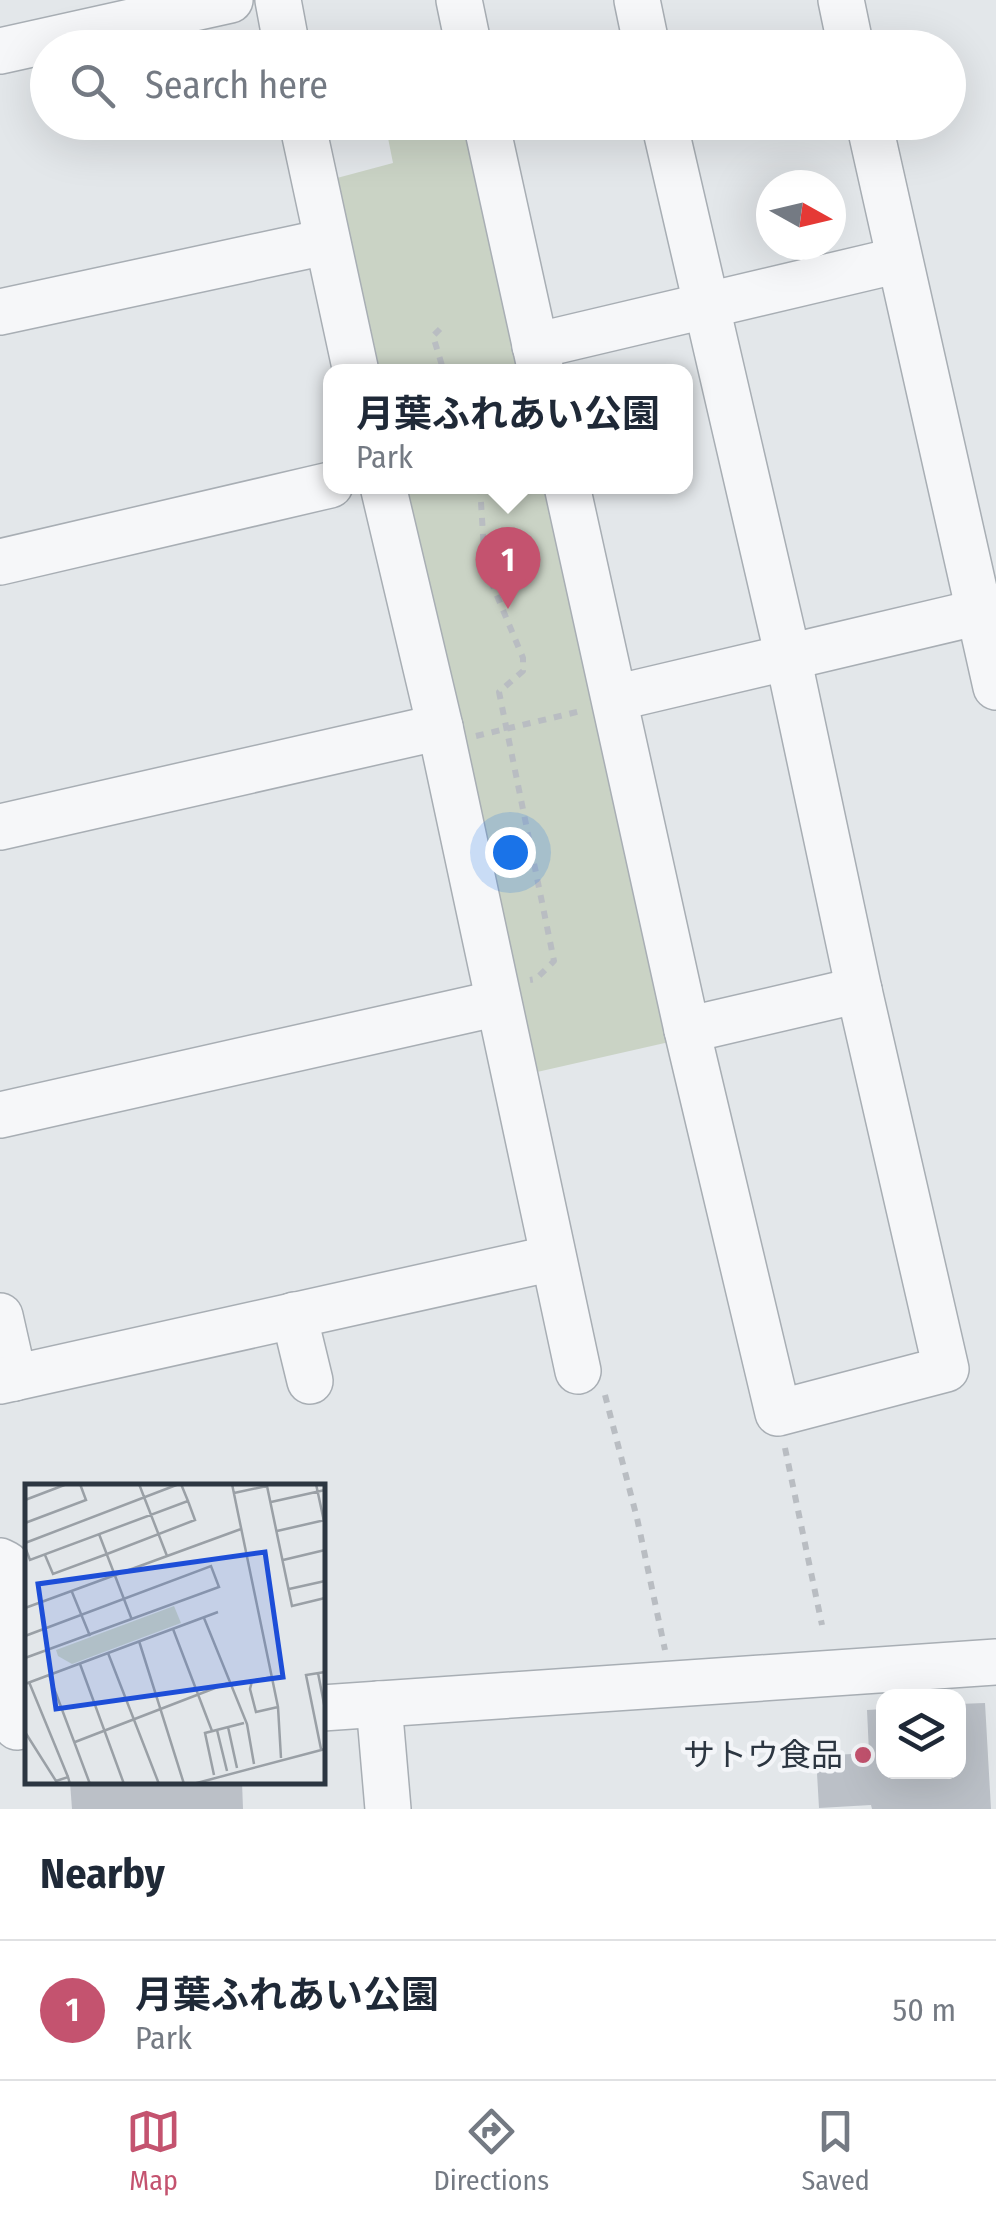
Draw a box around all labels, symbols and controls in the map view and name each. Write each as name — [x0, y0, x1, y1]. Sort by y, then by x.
search box — [30, 30, 966, 140]
icon: search — [65, 58, 120, 113]
text: Search here — [145, 62, 328, 108]
north arrow — [756, 170, 846, 260]
popup — [323, 364, 693, 494]
text: 月葉ふれあい公園 — [356, 391, 660, 437]
text: Park — [356, 438, 413, 476]
pin: 1 — [476, 526, 540, 609]
your location — [485, 827, 536, 878]
inset map — [25, 1484, 325, 1784]
map controls — [876, 1689, 966, 1779]
button: layers — [876, 1689, 966, 1779]
place label: サトウ食品 — [683, 1736, 843, 1774]
marker: サトウ食品 — [852, 1744, 874, 1766]
text: Nearby — [40, 1849, 165, 1899]
text: 月葉ふれあい公園 — [135, 1972, 439, 2018]
text: 1 — [66, 1991, 79, 2029]
text: 50 m — [893, 1991, 956, 2029]
text: Park — [135, 2019, 192, 2057]
tab: Map — [126, 2104, 181, 2197]
tab: Directions — [433, 2104, 549, 2197]
tab: Saved — [801, 2104, 870, 2197]

